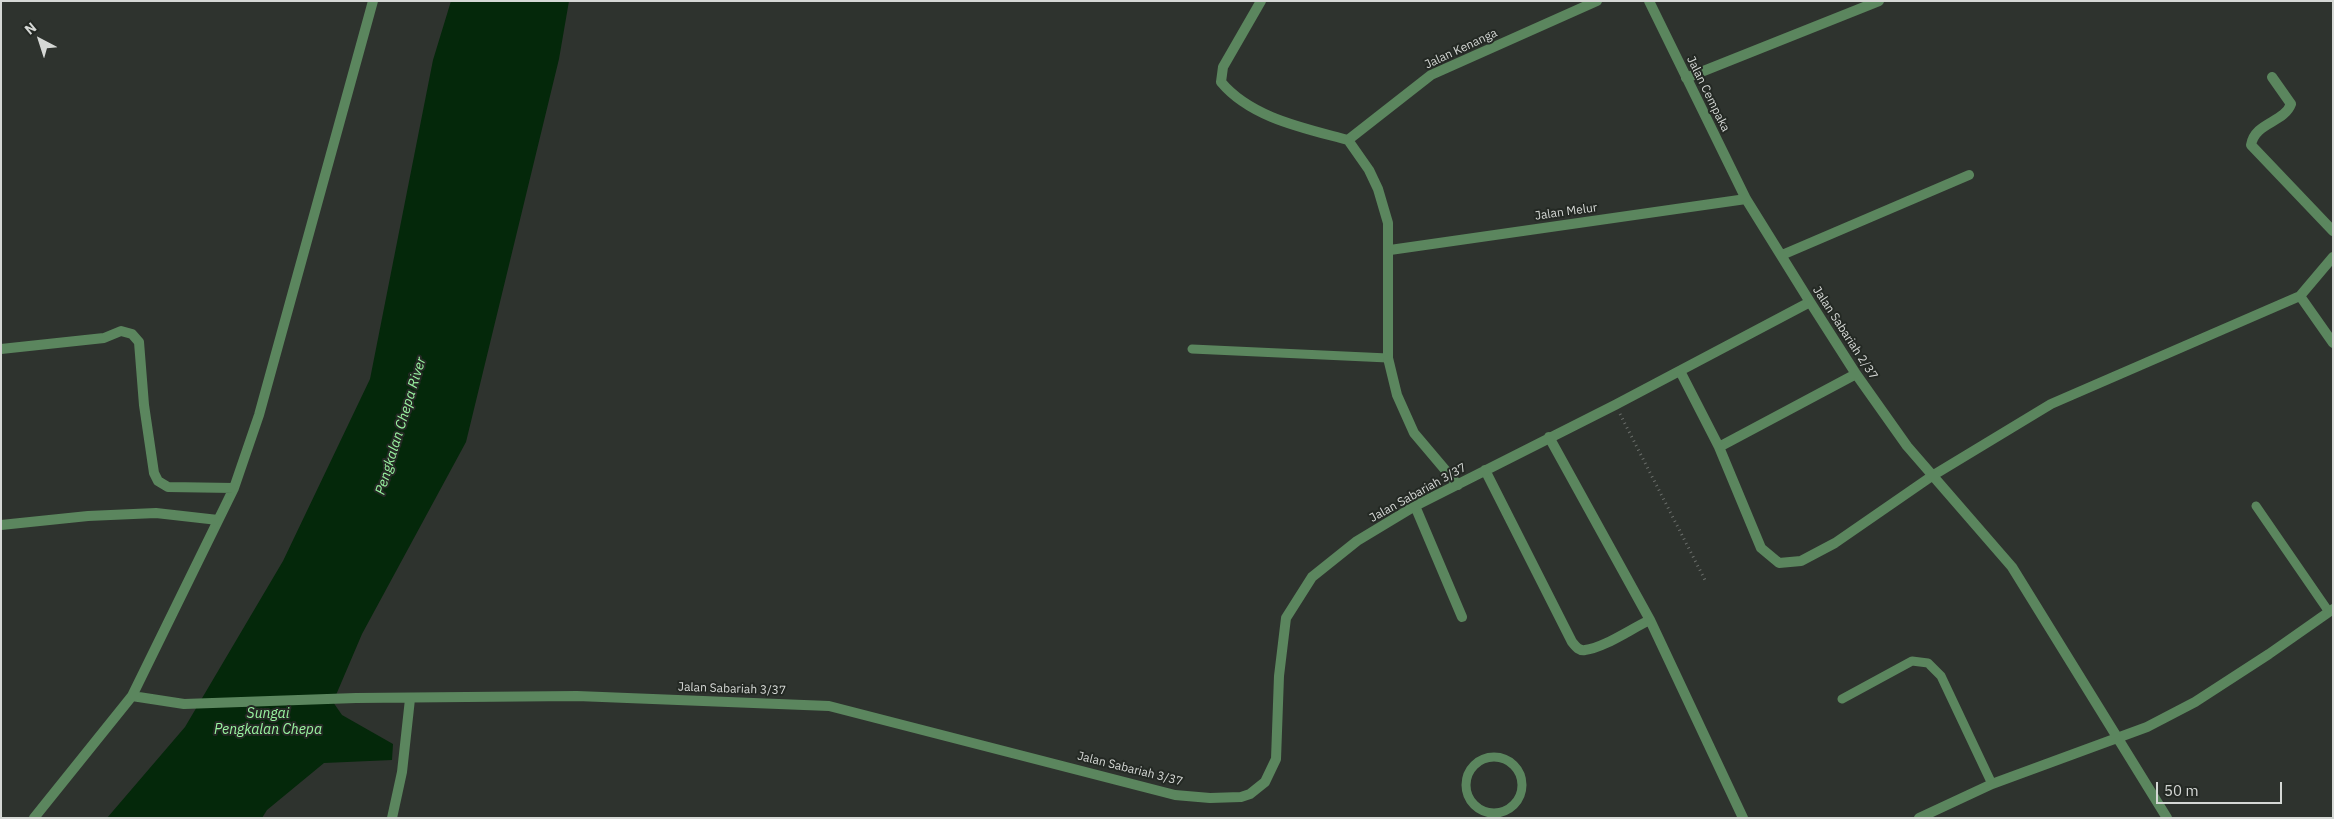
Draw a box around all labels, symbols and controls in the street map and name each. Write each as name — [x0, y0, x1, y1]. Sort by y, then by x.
north arrow — [15, 15, 65, 65]
text: N — [21, 18, 40, 39]
street label: Jalan Kenanga — [1422, 26, 1500, 72]
street label: Jalan Cempaka — [1683, 54, 1733, 134]
street label: Jalan Melur — [1534, 201, 1598, 223]
street label: Jalan Sabariah 2/37 — [1809, 284, 1881, 382]
water label: Pengkalan Chepa River — [372, 355, 430, 497]
street label: Jalan Sabariah 3/37 — [1367, 460, 1469, 526]
street label: Jalan Sabariah 3/37 — [678, 680, 786, 698]
water label: Sungai Pengkalan Chepa — [214, 706, 322, 739]
street label: Jalan Sabariah 3/37 — [1076, 749, 1184, 789]
scale bar — [2159, 772, 2285, 804]
text: 50 m — [2164, 781, 2199, 800]

